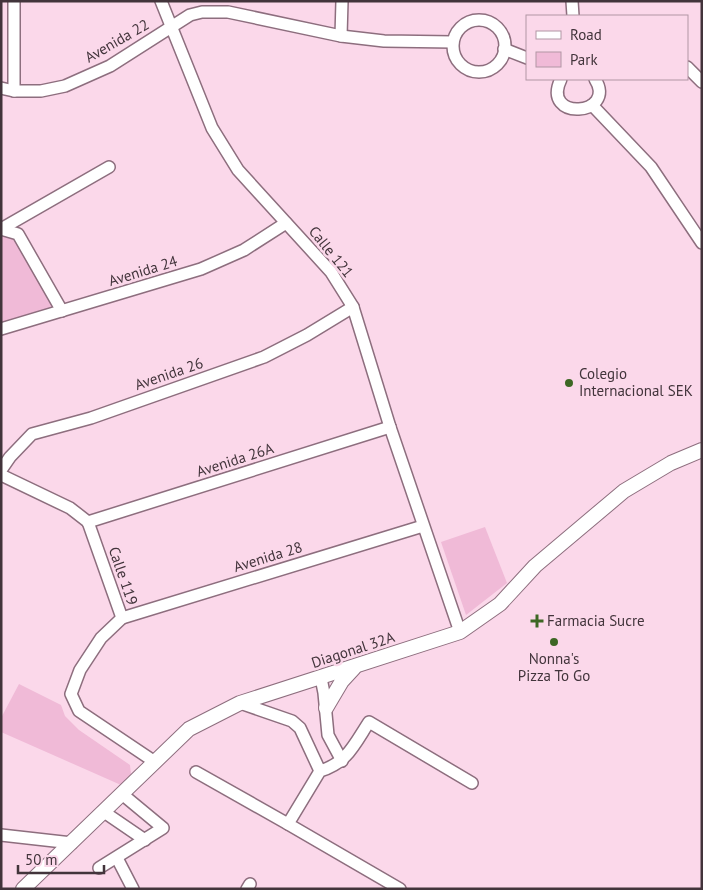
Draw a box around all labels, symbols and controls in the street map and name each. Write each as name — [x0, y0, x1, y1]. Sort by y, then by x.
street label: Avenida 22 — [81, 15, 152, 67]
legend — [526, 15, 688, 80]
text: Road — [570, 25, 602, 44]
text: Park — [570, 50, 598, 69]
street label: Calle 121 — [305, 222, 358, 281]
street label: Avenida 24 — [106, 251, 180, 290]
street label: Avenida 26 — [132, 353, 206, 394]
place label: Colegio Internacional SEK — [579, 364, 693, 400]
marker: Colegio Internacional SEK — [563, 377, 575, 389]
street label: Avenida 26A — [194, 438, 276, 481]
street label: Avenida 28 — [231, 537, 305, 576]
street label: Calle 119 — [105, 544, 142, 608]
place label: Farmacia Sucre — [547, 611, 645, 630]
marker: Farmacia Sucre — [531, 615, 543, 627]
street label: Diagonal 32A — [309, 627, 397, 672]
marker: Nonna's Pizza To Go — [548, 636, 560, 648]
place label: Nonna's Pizza To Go — [518, 649, 590, 685]
scale bar — [18, 842, 104, 874]
text: 50 m — [25, 850, 58, 869]

